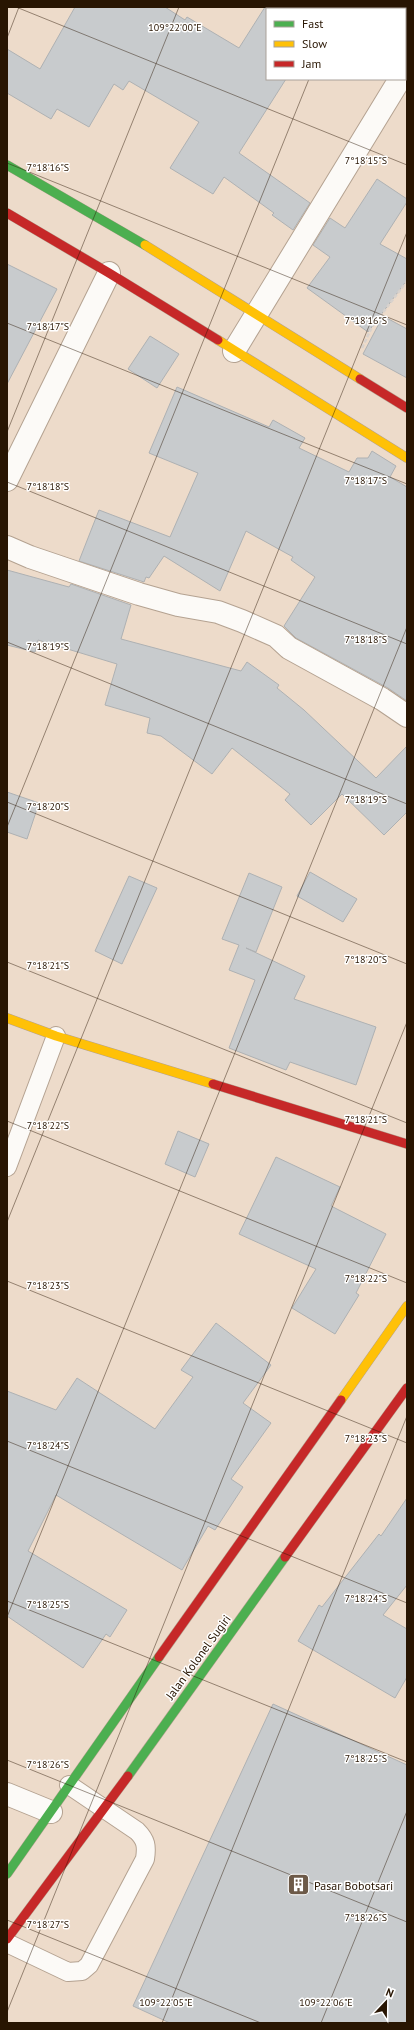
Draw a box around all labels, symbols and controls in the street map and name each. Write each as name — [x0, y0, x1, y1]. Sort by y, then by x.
legend — [266, 8, 406, 80]
text: Fast — [302, 16, 323, 31]
text: 109°22'00"E — [148, 21, 202, 34]
text: Slow — [302, 36, 327, 51]
text: Jam — [301, 56, 321, 71]
text: 7°18'15"S — [345, 154, 387, 167]
text: 7°18'16"S — [27, 161, 69, 174]
text: 7°18'16"S — [345, 314, 387, 327]
text: 7°18'17"S — [27, 320, 69, 333]
text: 7°18'17"S — [345, 474, 387, 487]
text: 7°18'18"S — [27, 480, 69, 493]
text: 7°18'18"S — [345, 633, 387, 646]
text: 7°18'19"S — [27, 640, 69, 653]
text: 7°18'19"S — [345, 793, 387, 806]
text: 7°18'20"S — [27, 800, 69, 813]
text: 7°18'20"S — [345, 953, 387, 966]
text: 7°18'21"S — [27, 959, 69, 972]
text: 7°18'21"S — [345, 1113, 387, 1126]
text: 7°18'22"S — [27, 1119, 69, 1132]
text: 7°18'22"S — [345, 1272, 387, 1285]
text: 7°18'23"S — [27, 1279, 69, 1292]
text: 7°18'23"S — [345, 1432, 387, 1445]
text: 7°18'24"S — [27, 1439, 69, 1452]
text: 7°18'24"S — [345, 1592, 387, 1605]
text: 7°18'25"S — [27, 1598, 69, 1611]
street label: Jalan Kolonel Sugiri — [162, 1612, 234, 1703]
text: 7°18'25"S — [345, 1752, 387, 1765]
text: 7°18'26"S — [27, 1758, 69, 1771]
building icon: Pasar Bobotsari — [285, 1872, 311, 1898]
place label: Pasar Bobotsari — [314, 1878, 393, 1893]
text: 7°18'26"S — [345, 1911, 387, 1924]
text: 7°18'27"S — [27, 1918, 69, 1931]
north arrow — [366, 1982, 406, 2022]
text: N — [384, 1985, 396, 2001]
text: 109°22'05"E — [139, 1996, 193, 2009]
text: 109°22'06"E — [299, 1996, 353, 2009]

